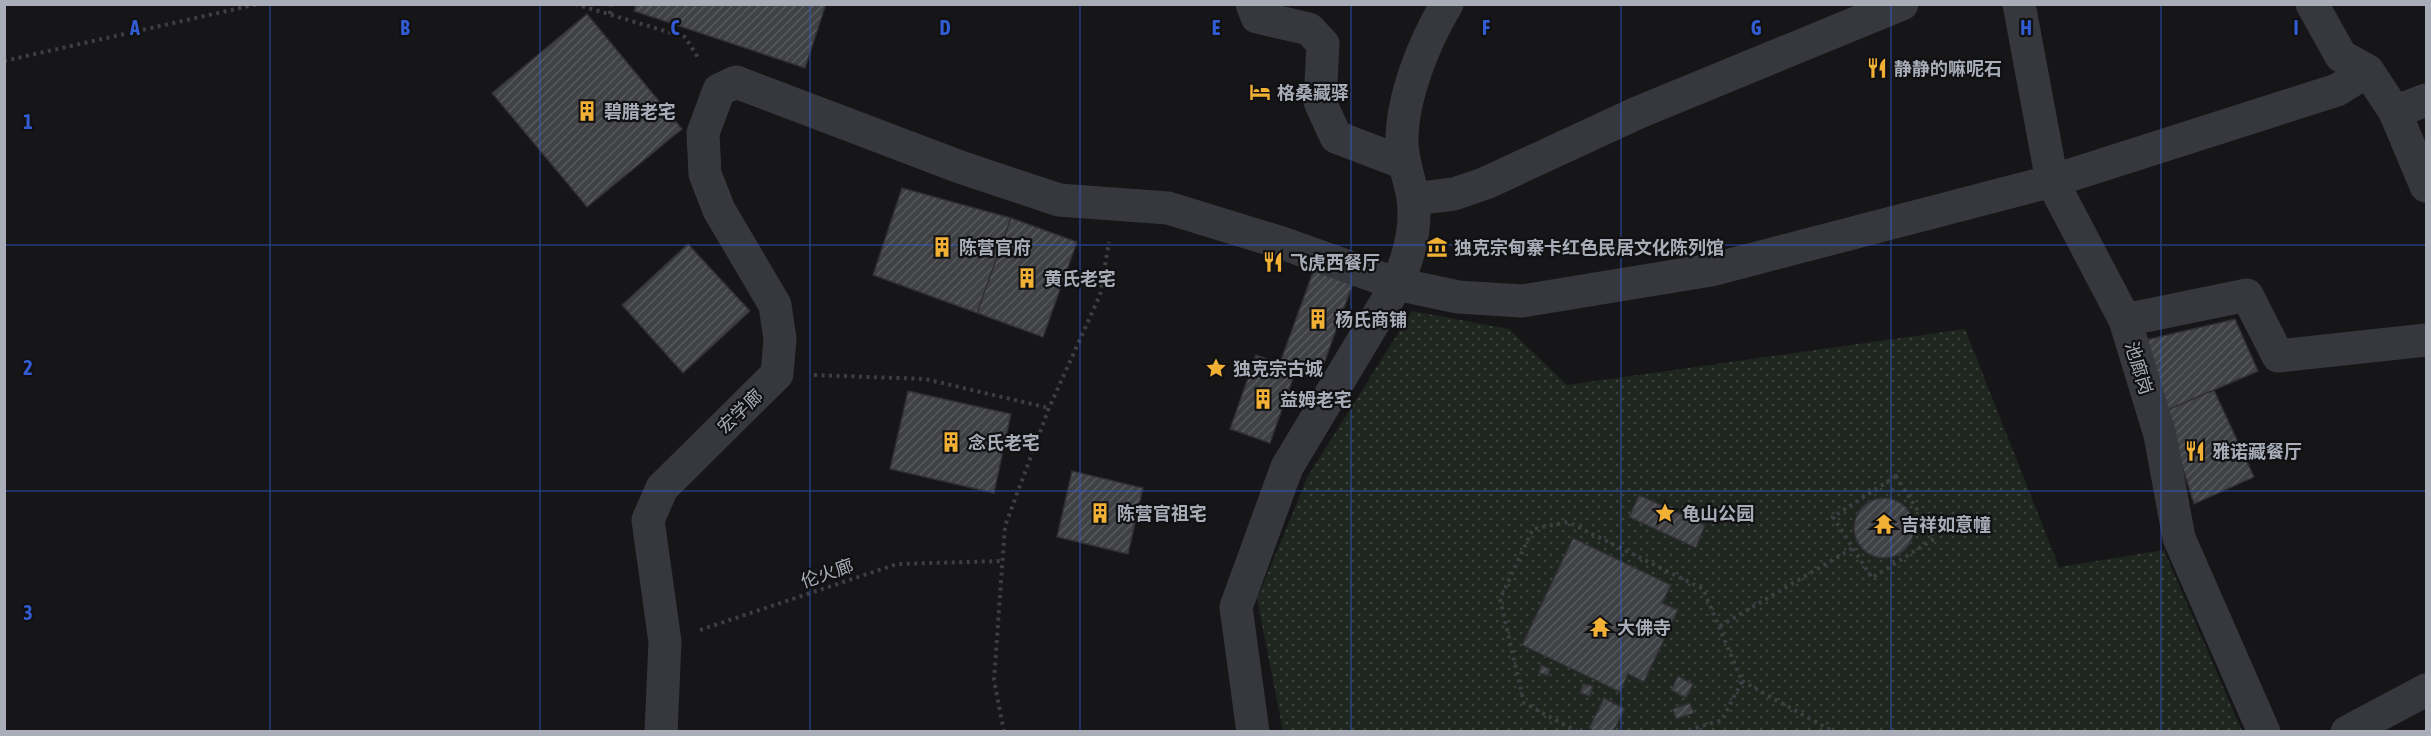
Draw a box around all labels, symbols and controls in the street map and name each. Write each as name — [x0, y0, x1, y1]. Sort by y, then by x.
text: A — [129, 16, 140, 39]
text: B — [400, 16, 410, 39]
text: C — [671, 16, 680, 39]
text: D — [939, 16, 951, 39]
text: E — [1212, 16, 1221, 39]
text: F — [1482, 16, 1490, 39]
text: G — [1751, 16, 1762, 39]
text: H — [2020, 16, 2032, 39]
text: I — [2293, 16, 2299, 39]
restaurant icon: 静静的嘛呢石 — [1865, 56, 1889, 80]
place label: 静静的嘛呢石 — [1894, 58, 2002, 79]
hotel icon: 格桑藏驿 — [1248, 80, 1272, 104]
place label: 格桑藏驿 — [1277, 82, 1349, 103]
building icon: 碧腊老宅 — [575, 99, 599, 123]
place label: 碧腊老宅 — [604, 101, 676, 122]
text: 1 — [23, 110, 33, 133]
building icon: 陈营官府 — [930, 235, 954, 259]
museum icon: 独克宗甸寨卡红色民居文化陈列馆 — [1425, 235, 1449, 259]
place label: 陈营官府 — [959, 237, 1031, 258]
place label: 独克宗甸寨卡红色民居文化陈列馆 — [1454, 237, 1724, 258]
restaurant icon: 飞虎西餐厅 — [1261, 250, 1285, 274]
place label: 飞虎西餐厅 — [1290, 252, 1380, 273]
building icon: 黄氏老宅 — [1015, 266, 1039, 290]
place label: 黄氏老宅 — [1044, 268, 1116, 289]
building icon: 杨氏商铺 — [1306, 307, 1330, 331]
place label: 杨氏商铺 — [1335, 309, 1407, 330]
street label: 池廊岗 — [2121, 339, 2157, 397]
text: 2 — [23, 356, 33, 379]
place icon: 独克宗古城 — [1204, 356, 1228, 380]
place label: 独克宗古城 — [1233, 358, 1323, 379]
street label: 宏学廊 — [713, 385, 767, 437]
building icon: 益姆老宅 — [1251, 387, 1275, 411]
place label: 益姆老宅 — [1280, 389, 1352, 410]
building icon: 念氏老宅 — [939, 430, 963, 454]
place label: 念氏老宅 — [968, 432, 1040, 453]
restaurant icon: 雅诺藏餐厅 — [2183, 439, 2207, 463]
place label: 雅诺藏餐厅 — [2212, 441, 2302, 462]
building icon: 陈营官祖宅 — [1088, 501, 1112, 525]
place icon: 龟山公园 — [1653, 501, 1677, 525]
place label: 陈营官祖宅 — [1117, 503, 1207, 524]
place label: 龟山公园 — [1682, 503, 1754, 524]
temple icon: 吉祥如意幢 — [1872, 512, 1896, 536]
place label: 吉祥如意幢 — [1901, 514, 1991, 535]
street label: 伦火廊 — [798, 554, 856, 592]
text: 3 — [23, 601, 33, 624]
temple icon: 大佛寺 — [1588, 615, 1612, 639]
place label: 大佛寺 — [1617, 617, 1671, 638]

